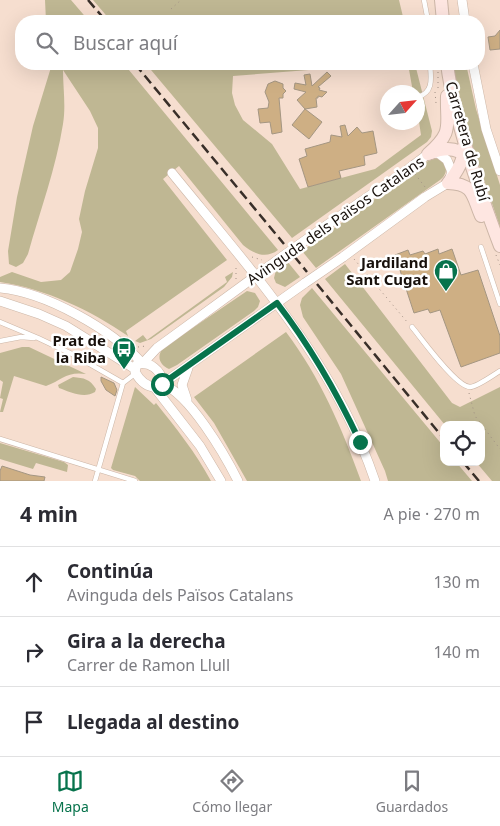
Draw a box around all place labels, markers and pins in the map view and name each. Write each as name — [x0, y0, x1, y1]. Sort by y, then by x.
place label: Jardiland Sant Cugat — [346, 252, 428, 289]
shop icon: Jardiland Sant Cugat — [433, 258, 459, 292]
place label: Prat de la Riba — [52, 330, 106, 367]
bus stop icon: Prat de la Riba — [111, 336, 137, 370]

